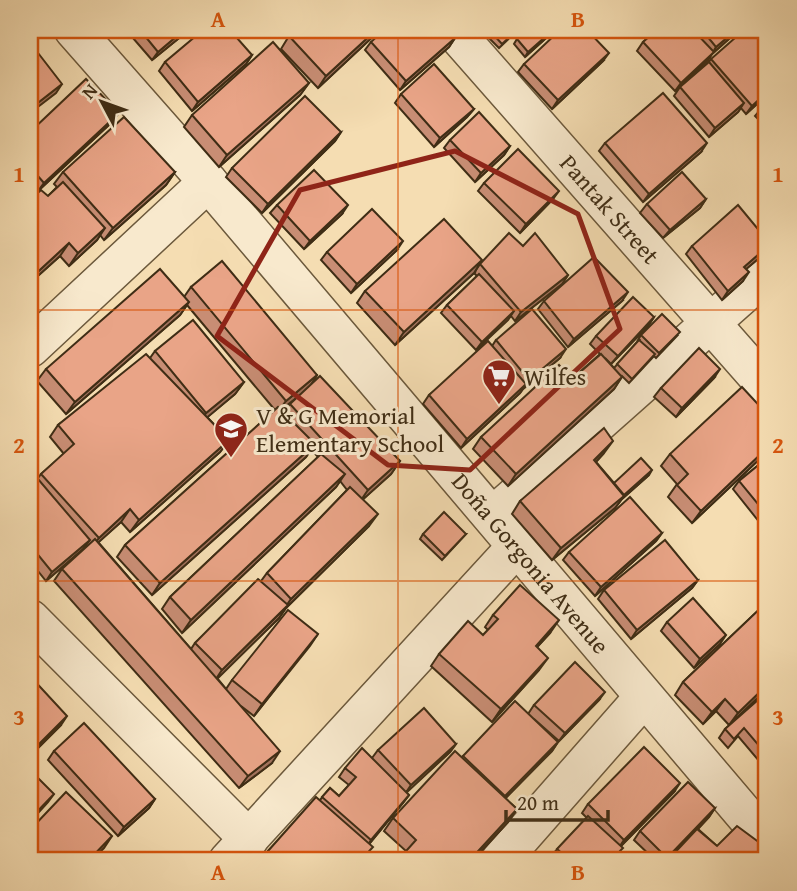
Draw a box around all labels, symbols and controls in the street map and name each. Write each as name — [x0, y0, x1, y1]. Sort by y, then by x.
text: A — [211, 2, 226, 35]
text: B — [571, 2, 585, 35]
north arrow — [66, 66, 136, 136]
text: N — [74, 77, 104, 105]
street label: Pantak Street — [552, 146, 669, 272]
text: 1 — [13, 157, 25, 190]
text: 1 — [772, 157, 784, 190]
supermarket icon: Wilfes — [480, 357, 518, 406]
place label: Wilfes — [524, 359, 586, 394]
place label: V & G Memorial Elementary School — [256, 398, 444, 461]
school or university icon: V & G Memorial Elementary School — [212, 410, 250, 459]
text: 2 — [13, 428, 25, 461]
text: 2 — [772, 428, 784, 461]
street label: Doña Gorgonia Avenue — [444, 465, 618, 661]
text: 3 — [13, 700, 25, 733]
text: 3 — [772, 700, 784, 733]
scale bar — [506, 779, 608, 823]
text: 20 m — [517, 787, 559, 818]
text: A — [211, 855, 226, 888]
text: B — [571, 855, 585, 888]

